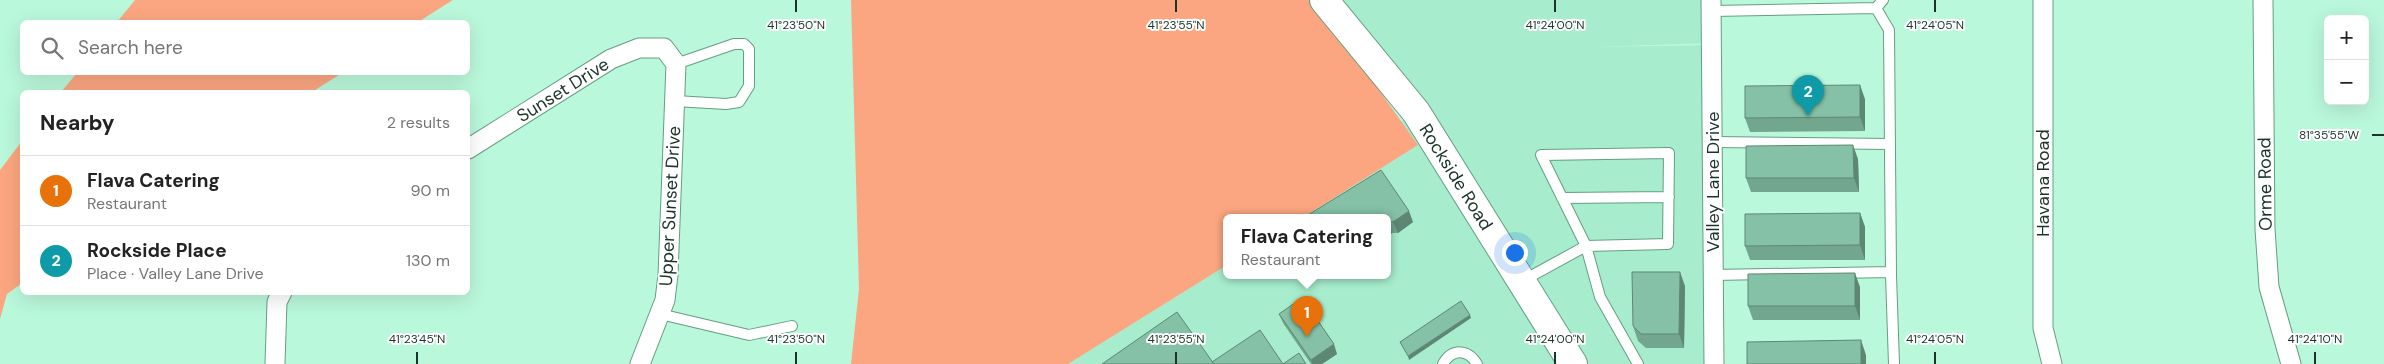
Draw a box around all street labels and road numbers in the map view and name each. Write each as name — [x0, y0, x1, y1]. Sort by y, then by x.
street label: Sunset Drive — [512, 52, 614, 128]
street label: Valley Lane Drive — [1701, 112, 1725, 252]
street label: Rockside Road — [1414, 119, 1498, 235]
street label: Upper Sunset Drive — [654, 125, 686, 287]
street label: Havana Road — [2031, 129, 2055, 237]
street label: Orme Road — [2252, 137, 2278, 231]

